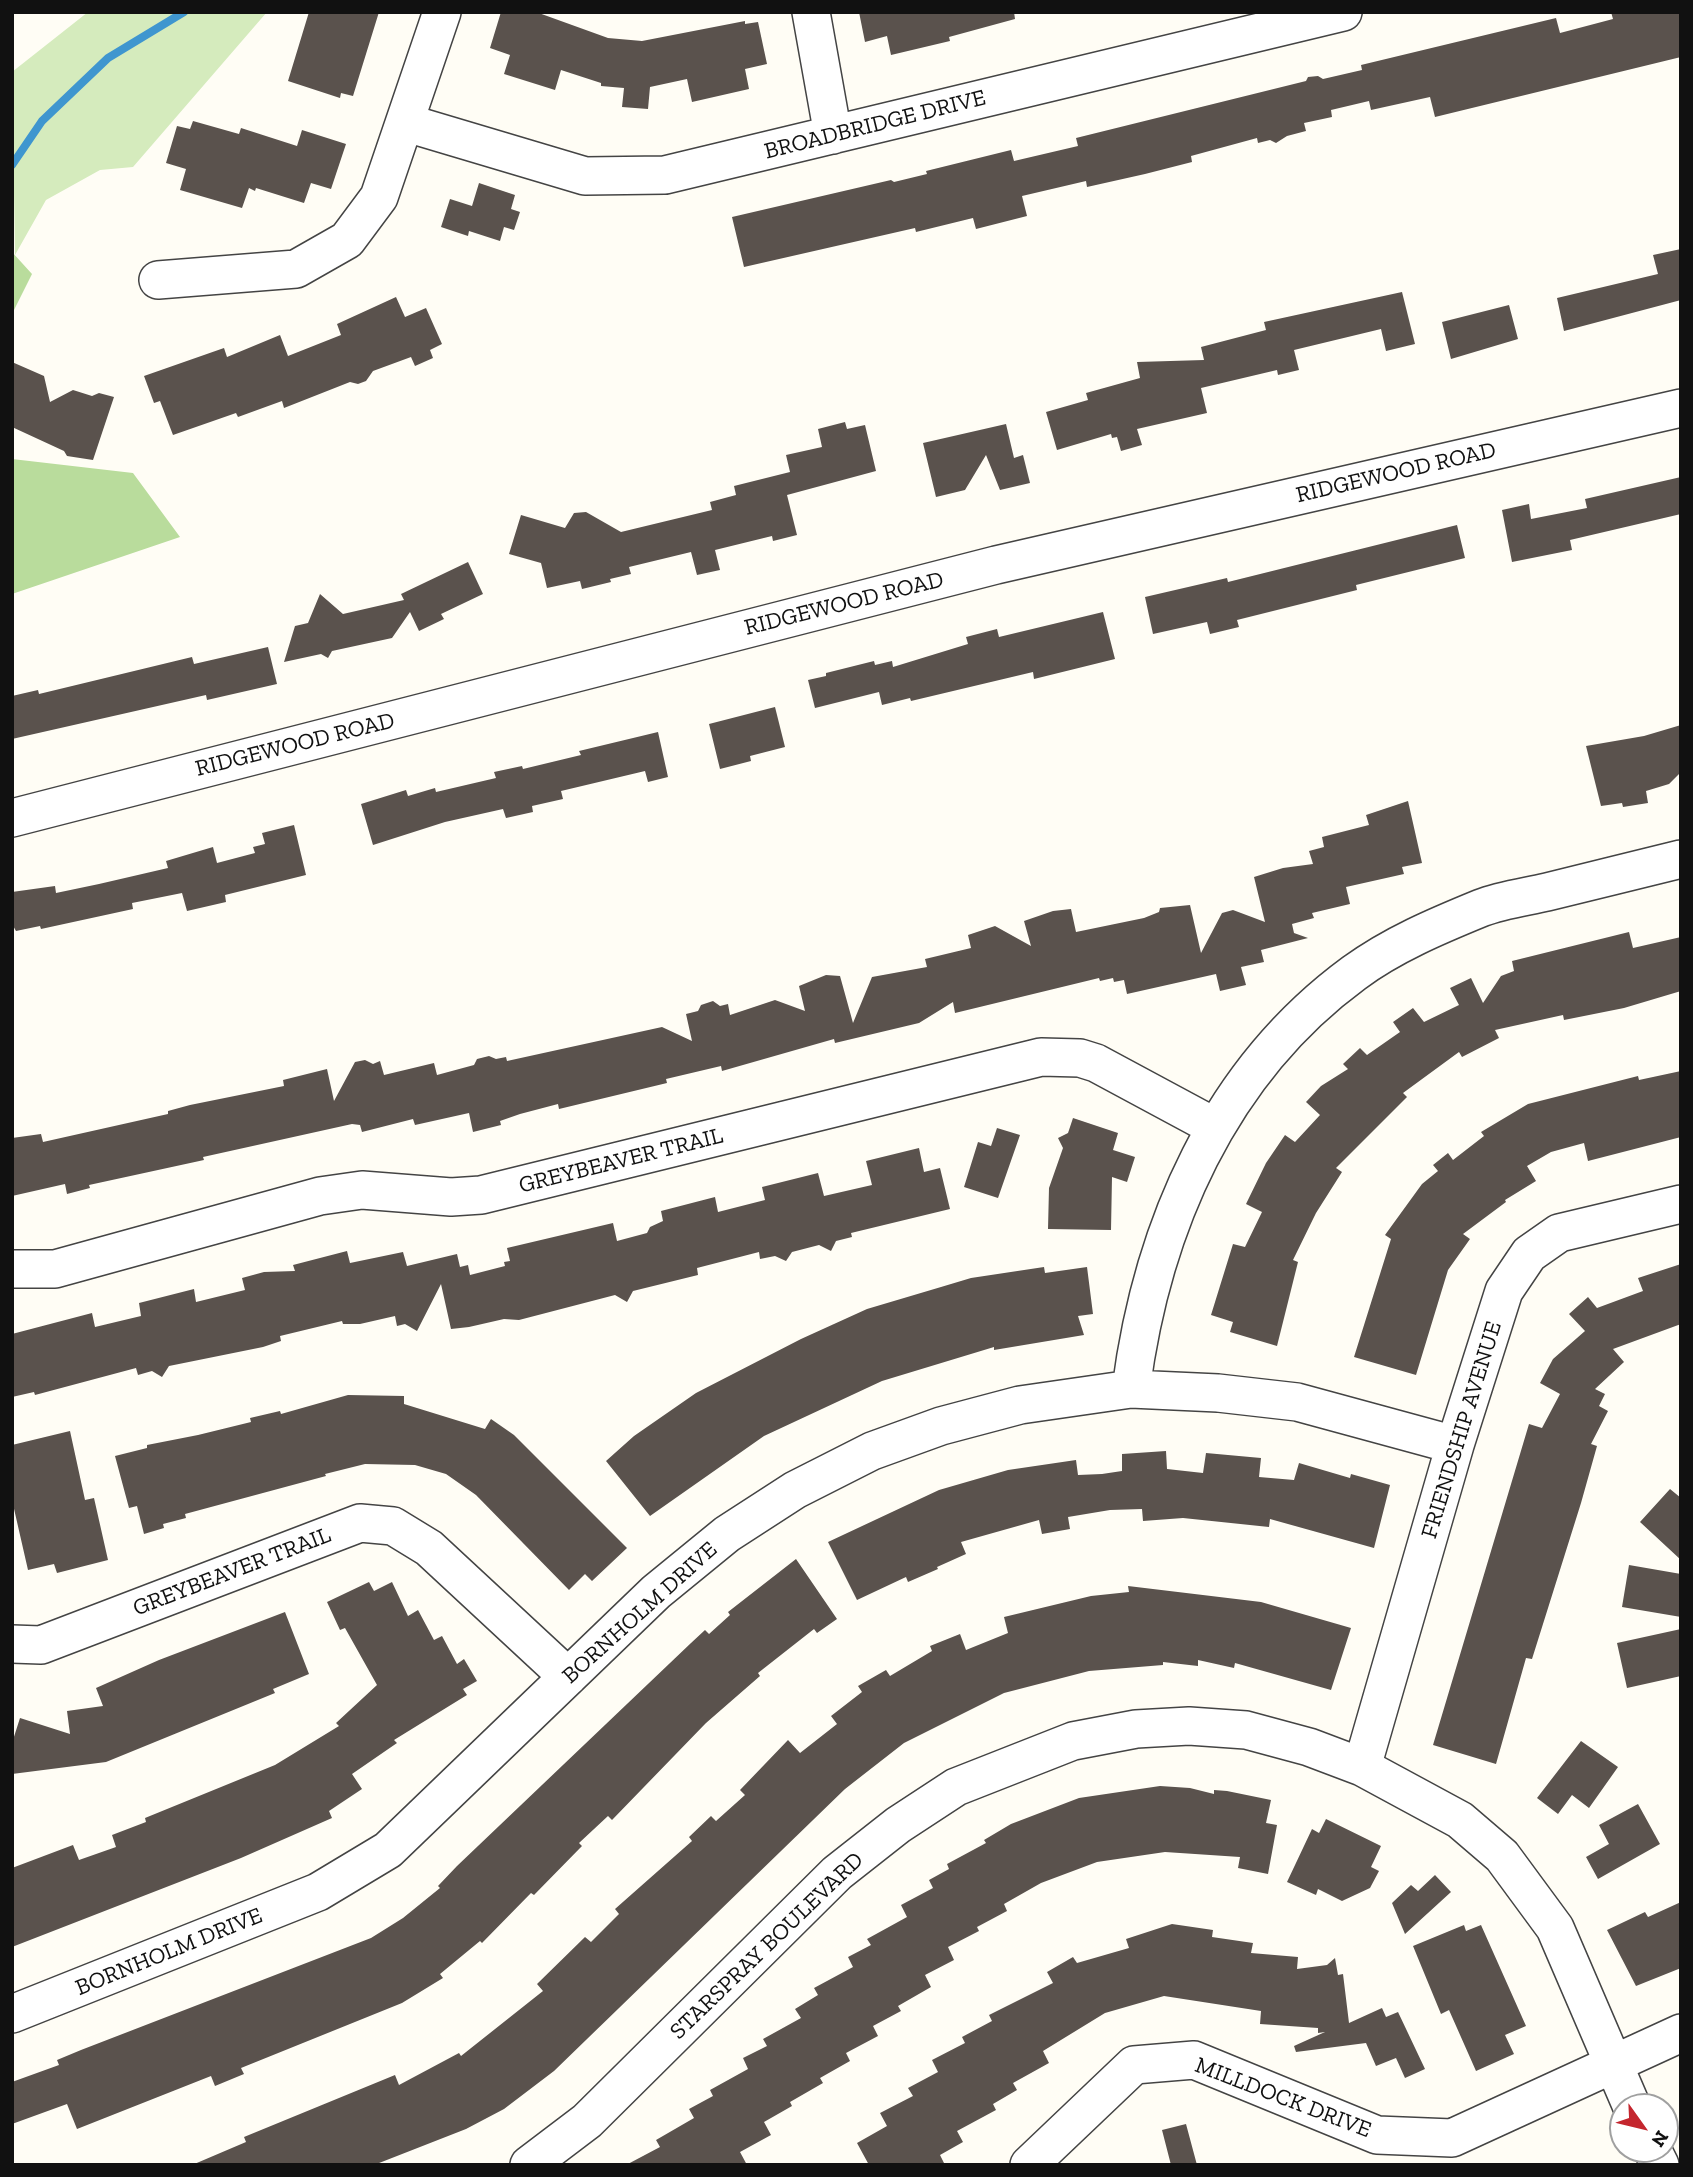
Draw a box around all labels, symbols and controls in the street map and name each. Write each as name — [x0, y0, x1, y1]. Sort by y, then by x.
street label: BROADBRIDGE DRIVE — [761, 84, 989, 166]
street label: RIDGEWOOD ROAD — [1293, 437, 1499, 509]
street label: RIDGEWOOD ROAD — [742, 566, 946, 642]
street label: RIDGEWOOD ROAD — [193, 707, 397, 783]
street label: GREYBEAVER TRAIL — [516, 1122, 726, 1200]
street label: FRIENDSHIP AVENUE — [1416, 1318, 1508, 1542]
street label: GREYBEAVER TRAIL — [129, 1522, 335, 1622]
street label: BORNHOLM DRIVE — [557, 1536, 723, 1690]
street label: STARSPRAY BOULEVARD — [665, 1846, 869, 2046]
street label: BORNHOLM DRIVE — [72, 1902, 266, 2002]
street label: MILLDOCK DRIVE — [1191, 2052, 1375, 2144]
north arrow — [1609, 2093, 1679, 2163]
text: N — [1647, 2126, 1674, 2151]

